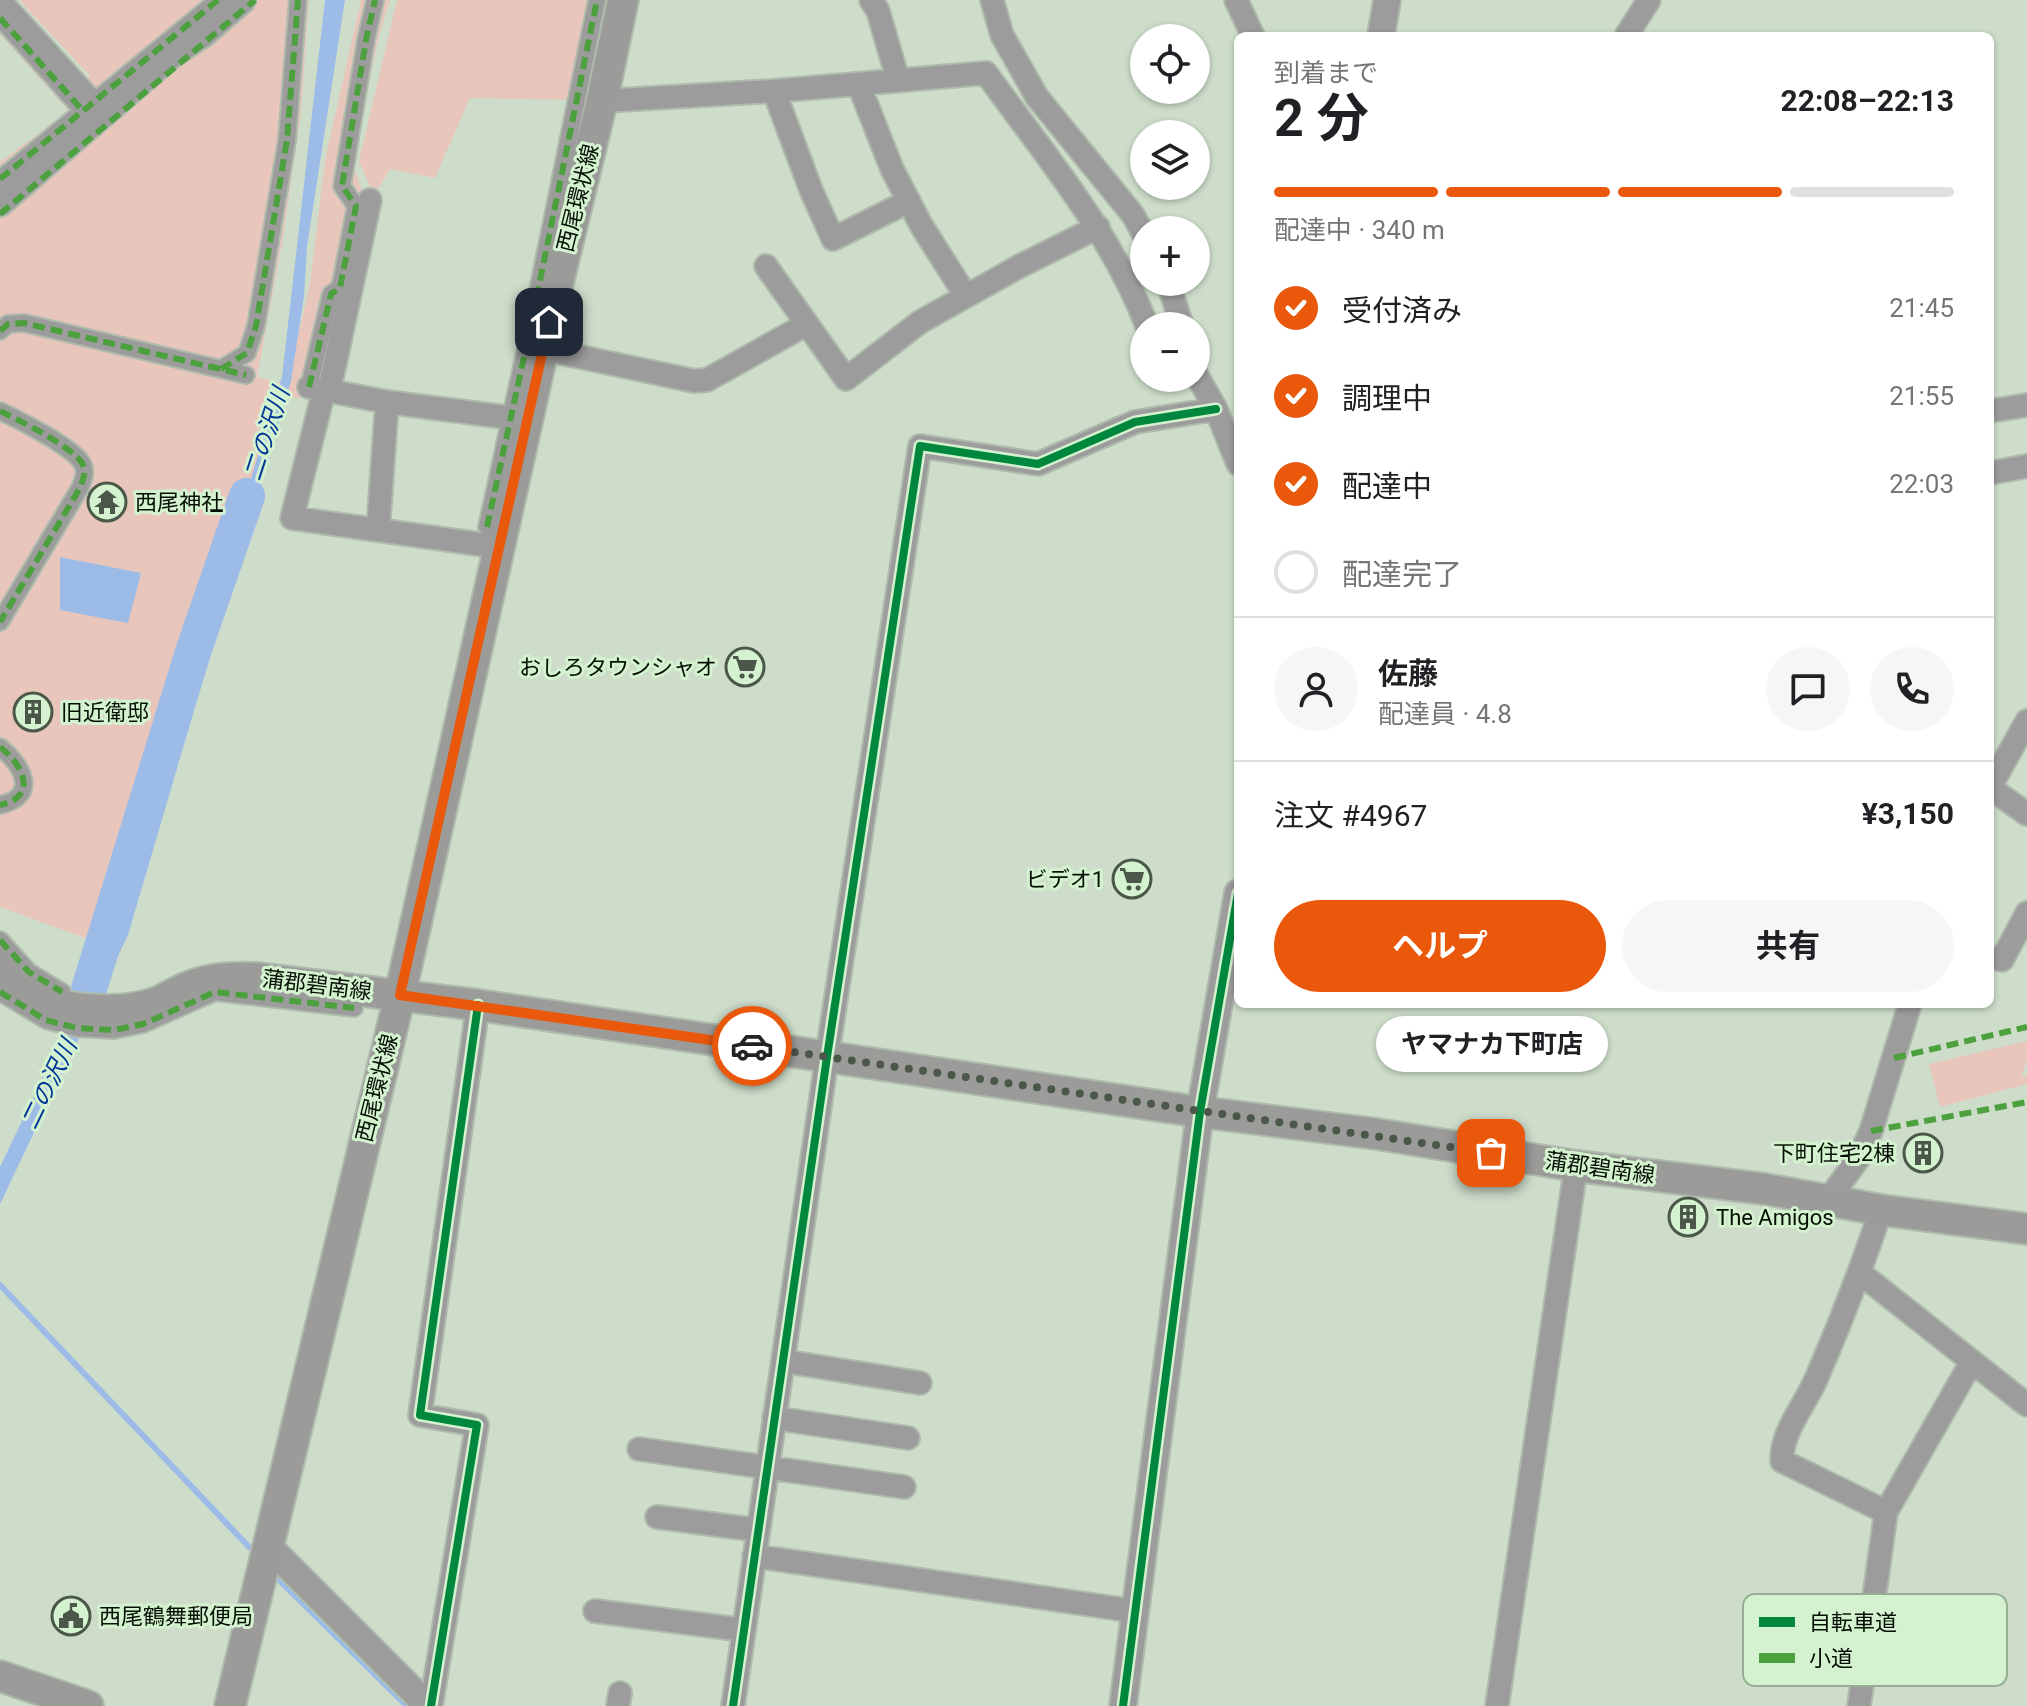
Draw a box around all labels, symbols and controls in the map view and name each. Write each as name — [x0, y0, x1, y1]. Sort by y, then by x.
map controls — [1130, 24, 1210, 392]
button: locate — [1130, 24, 1210, 104]
text: 到着まで — [1274, 58, 1378, 88]
text: 22:08–22:13 — [1780, 83, 1954, 118]
text: 2 分 — [1274, 88, 1369, 149]
button: layers — [1130, 120, 1210, 200]
street label: 西尾環状線 — [553, 142, 603, 254]
text: 配達中 · 340 m — [1274, 215, 1445, 245]
button: + — [1130, 216, 1210, 296]
icon: check — [1274, 286, 1318, 330]
pin — [515, 288, 583, 356]
text: 受付済み — [1342, 293, 1462, 328]
text: 21:45 — [1889, 293, 1954, 323]
icon: home — [527, 300, 571, 344]
button: − — [1130, 312, 1210, 392]
icon: check — [1274, 374, 1318, 418]
water label: 二の沢川 — [239, 381, 296, 484]
text: 調理中 — [1342, 381, 1432, 416]
text: 21:55 — [1889, 381, 1954, 411]
icon: check — [1274, 462, 1318, 506]
text: 配達中 — [1342, 469, 1432, 504]
text: 22:03 — [1889, 469, 1954, 499]
temple icon: 西尾神社 — [86, 481, 128, 523]
place label: 西尾神社 — [135, 490, 223, 515]
text: 配達完了 — [1342, 557, 1462, 592]
supermarket icon: おしろタウンシャオ — [724, 646, 766, 688]
button: person — [1274, 647, 1358, 731]
button: chat — [1766, 647, 1850, 731]
button: phone — [1870, 647, 1954, 731]
place label: おしろタウンシャオ — [519, 655, 717, 680]
text: 佐藤 — [1378, 656, 1438, 691]
building icon: 旧近衛邸 — [12, 691, 54, 733]
text: 配達員 · 4.8 — [1378, 699, 1512, 729]
place label: 旧近衛邸 — [61, 700, 149, 725]
text: ¥3,150 — [1862, 796, 1954, 831]
text: 注文 #4967 — [1274, 798, 1427, 833]
supermarket icon: ビデオ1 — [1111, 858, 1153, 900]
place label: ビデオ1 — [1026, 867, 1104, 892]
button: ヘルプ — [1274, 900, 1606, 992]
button: 共有 — [1622, 900, 1954, 992]
street label: 蒲郡碧南線 — [261, 966, 373, 1004]
courier — [712, 1006, 792, 1086]
callout: ヤマナカ下町店 — [1375, 1017, 1607, 1073]
icon: car — [730, 1024, 774, 1068]
text: ヤマナカ下町店 — [1401, 1029, 1583, 1059]
water label: 二の沢川 — [15, 1032, 84, 1133]
street label: 西尾環状線 — [352, 1032, 402, 1144]
pin — [1457, 1119, 1525, 1187]
icon: bag — [1469, 1131, 1513, 1175]
building icon: 下町住宅2棟 — [1902, 1132, 1944, 1174]
place label: 下町住宅2棟 — [1773, 1141, 1895, 1166]
street label: 蒲郡碧南線 — [1544, 1148, 1656, 1188]
building icon: The Amigos — [1667, 1196, 1709, 1238]
place label: The Amigos — [1716, 1205, 1834, 1230]
legend — [1743, 1594, 2007, 1686]
public building icon: 西尾鶴舞郵便局 — [50, 1595, 92, 1637]
place label: 西尾鶴舞郵便局 — [99, 1604, 253, 1629]
text: 自転車道 — [1809, 1610, 1897, 1635]
text: 小道 — [1809, 1646, 1853, 1671]

